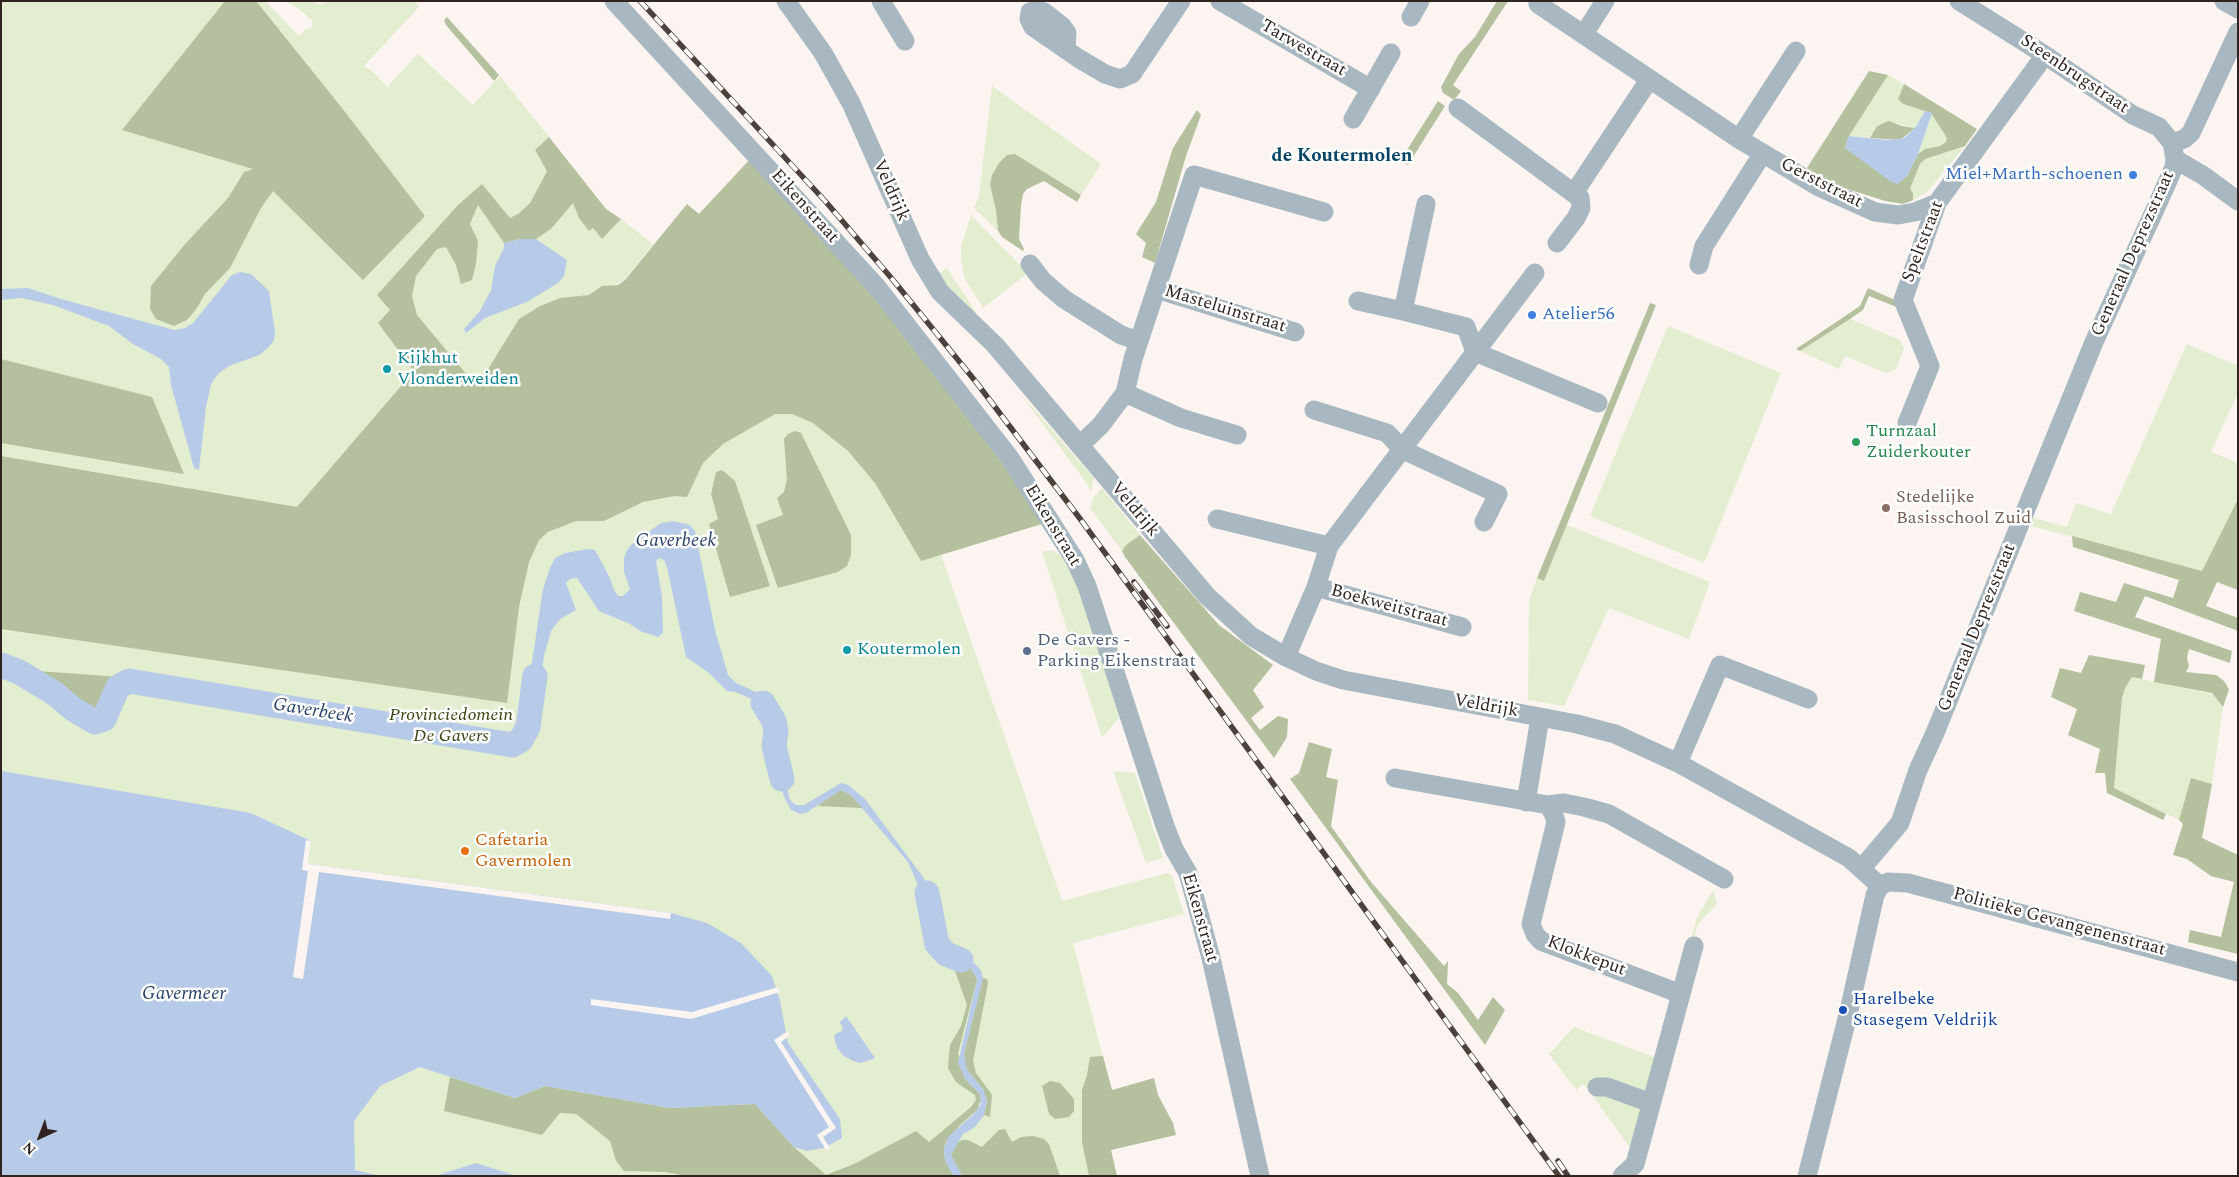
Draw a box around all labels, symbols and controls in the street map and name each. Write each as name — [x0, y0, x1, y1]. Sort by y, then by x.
street label: Tarwestraat — [1256, 16, 1350, 82]
street label: Steenbrugstraat — [2016, 31, 2132, 119]
district label: de Koutermolen — [1272, 146, 1412, 168]
street label: Gerststraat — [1776, 154, 1866, 214]
street label: Veldrijk — [867, 157, 913, 225]
place label: Miel+Marth-schoenen — [1945, 164, 2123, 186]
street label: Eikenstraat — [765, 166, 843, 248]
street label: Generaal Deprezstraat — [2088, 168, 2180, 340]
marker: Miel+Marth-schoenen — [2127, 169, 2139, 181]
street label: Speltstraat — [1899, 198, 1949, 286]
street label: Masteluinstraat — [1162, 281, 1288, 339]
place label: Atelier56 — [1542, 304, 1615, 326]
marker: Atelier56 — [1526, 309, 1538, 321]
place label: Kijkhut Vlonderweiden — [397, 348, 519, 390]
marker: Kijkhut Vlonderweiden — [381, 363, 393, 375]
place label: Turnzaal Zuiderkouter — [1866, 421, 1971, 464]
marker: Turnzaal Zuiderkouter — [1850, 436, 1862, 448]
street label: Veldrijk — [1105, 478, 1163, 542]
street label: Eikenstraat — [1019, 481, 1085, 571]
place label: Stedelijke Basisschool Zuid — [1896, 487, 2031, 530]
marker: Stedelijke Basisschool Zuid — [1880, 502, 1892, 514]
water label: Gaverbeek — [636, 531, 716, 553]
street label: Generaal Deprezstraat — [1934, 541, 2022, 715]
street label: Boekweitstraat — [1328, 581, 1450, 633]
place label: De Gavers - Parking Eikenstraat — [1037, 630, 1196, 672]
place label: Koutermolen — [857, 639, 961, 661]
marker: Koutermolen — [841, 644, 853, 656]
marker: De Gavers - Parking Eikenstraat — [1021, 645, 1033, 657]
street label: Veldrijk — [1452, 691, 1520, 723]
water label: Gaverbeek — [271, 694, 355, 730]
park label: Provinciedomein De Gavers — [389, 705, 513, 748]
place label: Cafetaria Gavermolen — [475, 830, 572, 872]
marker: Cafetaria Gavermolen — [459, 845, 471, 857]
street label: Eikenstraat — [1176, 871, 1222, 965]
street label: Politieke Gevangenenstraat — [1950, 884, 2168, 962]
street label: Klokkeput — [1544, 932, 1628, 982]
water label: Gavermeer — [142, 984, 226, 1006]
place label: Harelbeke Stasegem Veldrijk — [1853, 989, 1998, 1032]
marker: Harelbeke Stasegem Veldrijk — [1837, 1004, 1849, 1016]
north arrow — [15, 1112, 65, 1162]
text: N — [18, 1137, 41, 1160]

